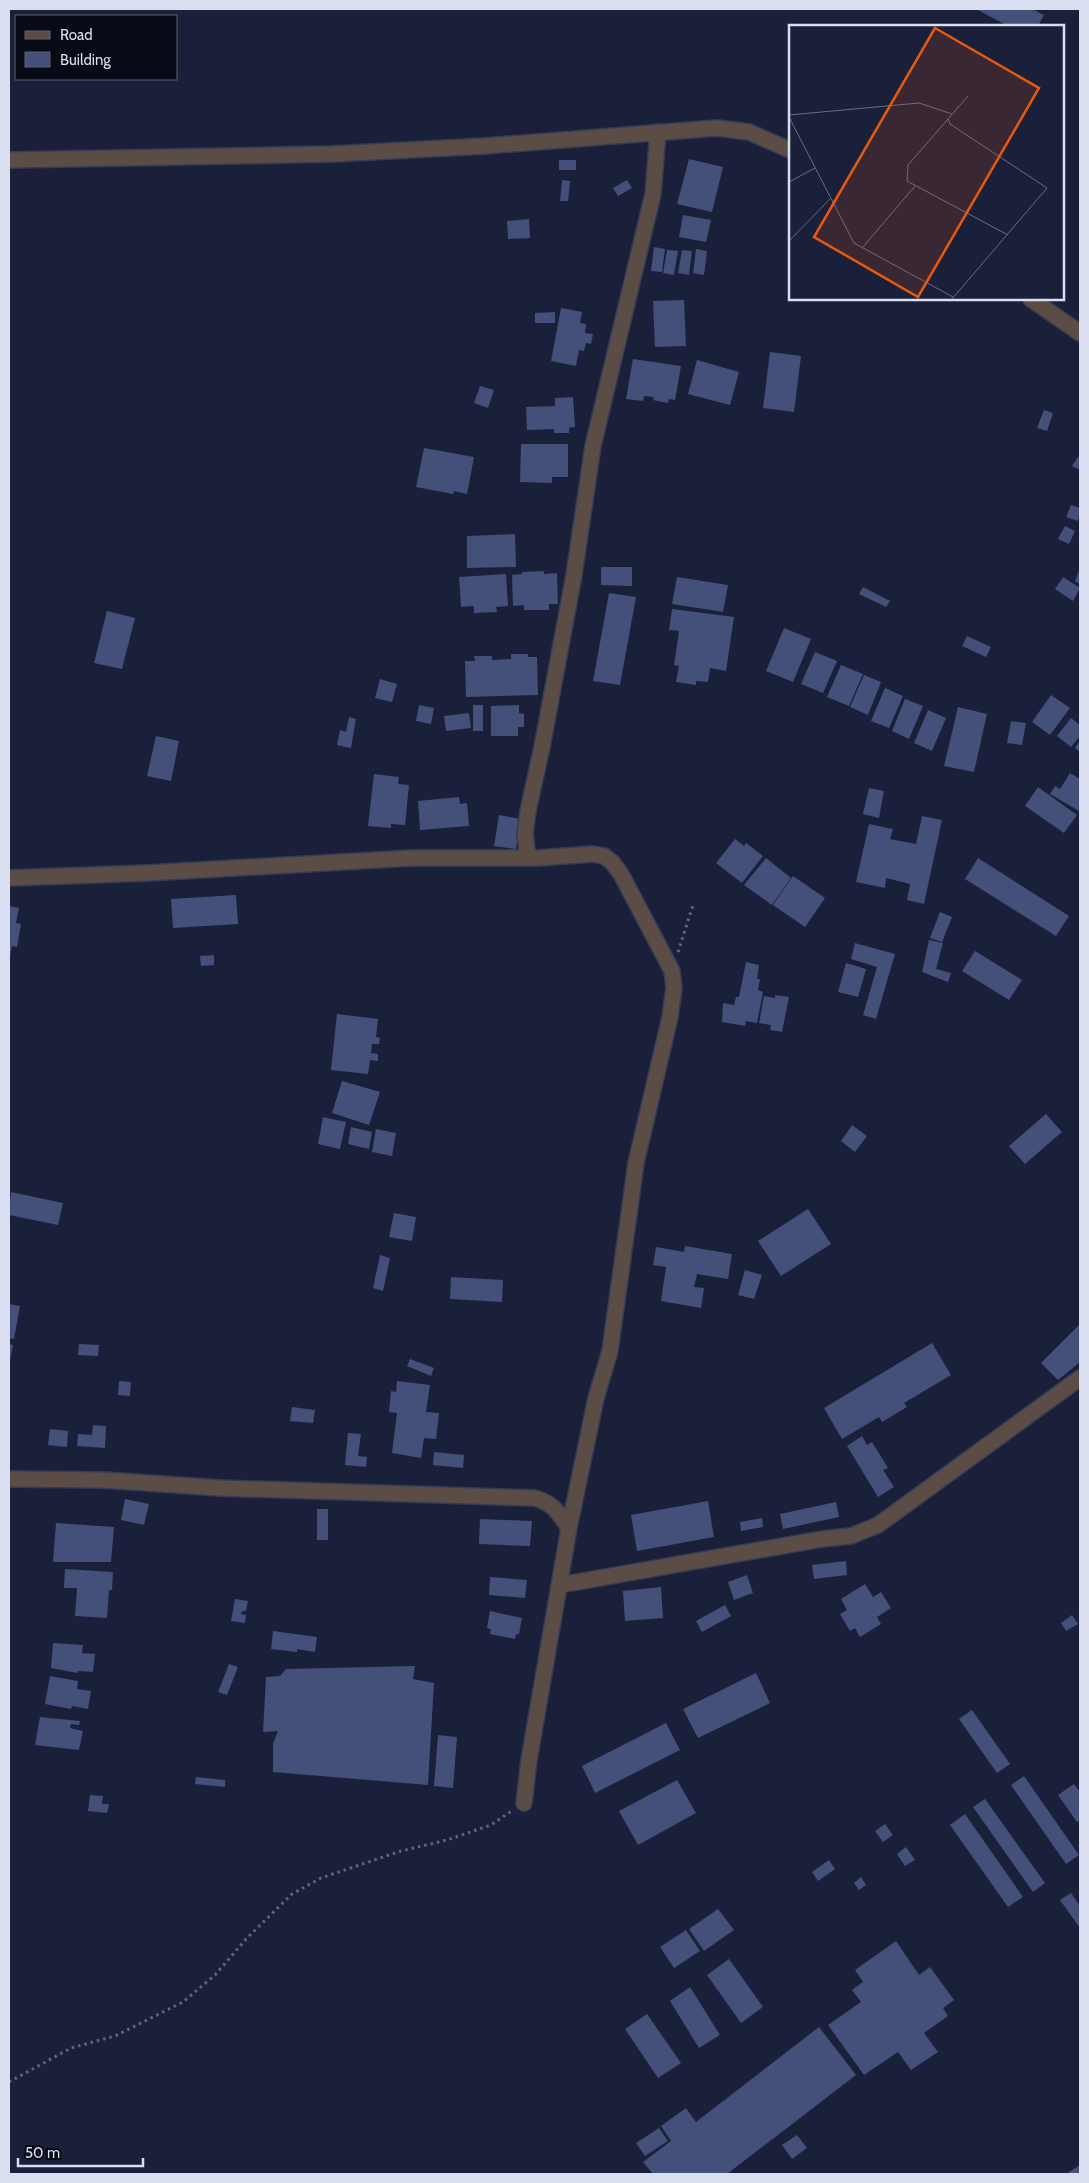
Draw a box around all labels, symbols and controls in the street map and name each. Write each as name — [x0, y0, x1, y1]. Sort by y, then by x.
legend — [15, 15, 178, 80]
inset map — [789, 25, 1064, 300]
text: Road — [60, 26, 93, 44]
text: Building — [60, 51, 111, 69]
scale bar — [18, 2136, 142, 2168]
text: 50 m — [25, 2144, 60, 2162]

